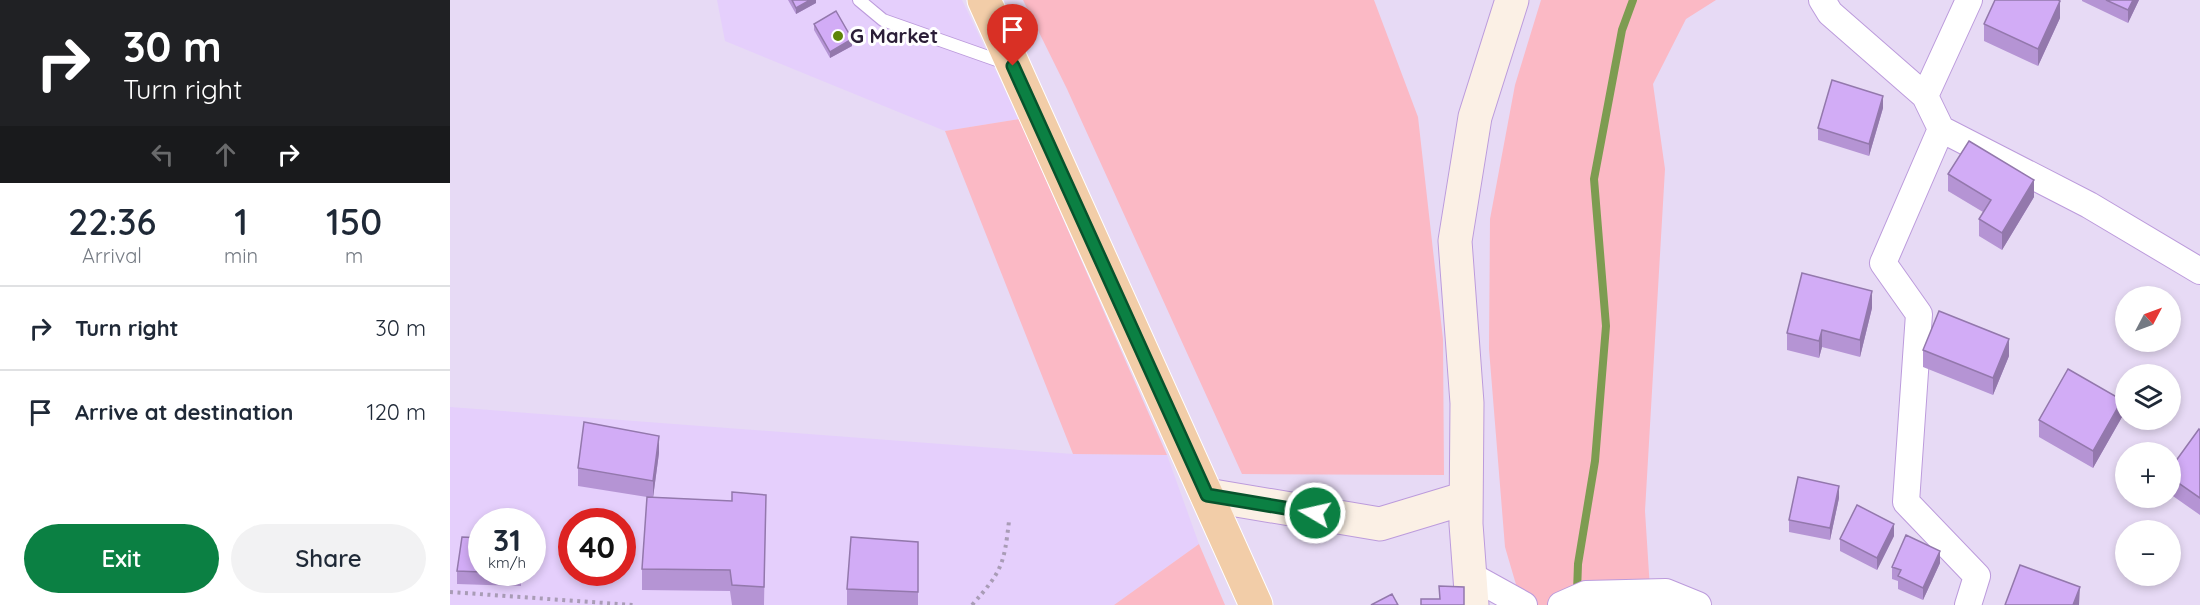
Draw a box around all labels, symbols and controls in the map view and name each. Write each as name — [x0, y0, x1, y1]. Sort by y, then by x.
pin — [987, 4, 1038, 66]
icon: arrive — [996, 13, 1029, 46]
text: 30 m — [123, 20, 222, 73]
place label: G Market — [850, 23, 938, 48]
icon: right — [24, 24, 102, 102]
marker: G Market — [831, 29, 845, 43]
text: Turn right — [123, 72, 242, 106]
icon: left — [146, 138, 179, 171]
icon: ahead — [209, 138, 242, 171]
icon: right — [272, 138, 305, 171]
text: 22:36 — [68, 199, 156, 244]
text: 1 — [234, 199, 248, 244]
text: 150 — [326, 199, 382, 244]
text: Arrival — [82, 243, 142, 268]
text: min — [224, 243, 258, 268]
text: m — [345, 243, 363, 268]
north arrow — [2115, 286, 2181, 352]
map controls — [2115, 286, 2181, 586]
icon: right — [24, 312, 57, 345]
text: Turn right — [75, 314, 179, 342]
text: 30 m — [375, 314, 426, 342]
button: layers — [2115, 364, 2181, 430]
icon: arrive — [24, 396, 57, 429]
text: Arrive at destination — [75, 398, 293, 426]
text: 120 m — [367, 398, 426, 426]
button: + — [2115, 442, 2181, 508]
position arrow — [1283, 481, 1347, 545]
speed limit sign: 40 — [558, 508, 636, 586]
button: − — [2115, 520, 2181, 586]
text: 31 — [493, 521, 521, 559]
button: Exit — [24, 524, 219, 593]
button: Share — [231, 524, 426, 593]
text: km/h — [488, 553, 526, 572]

